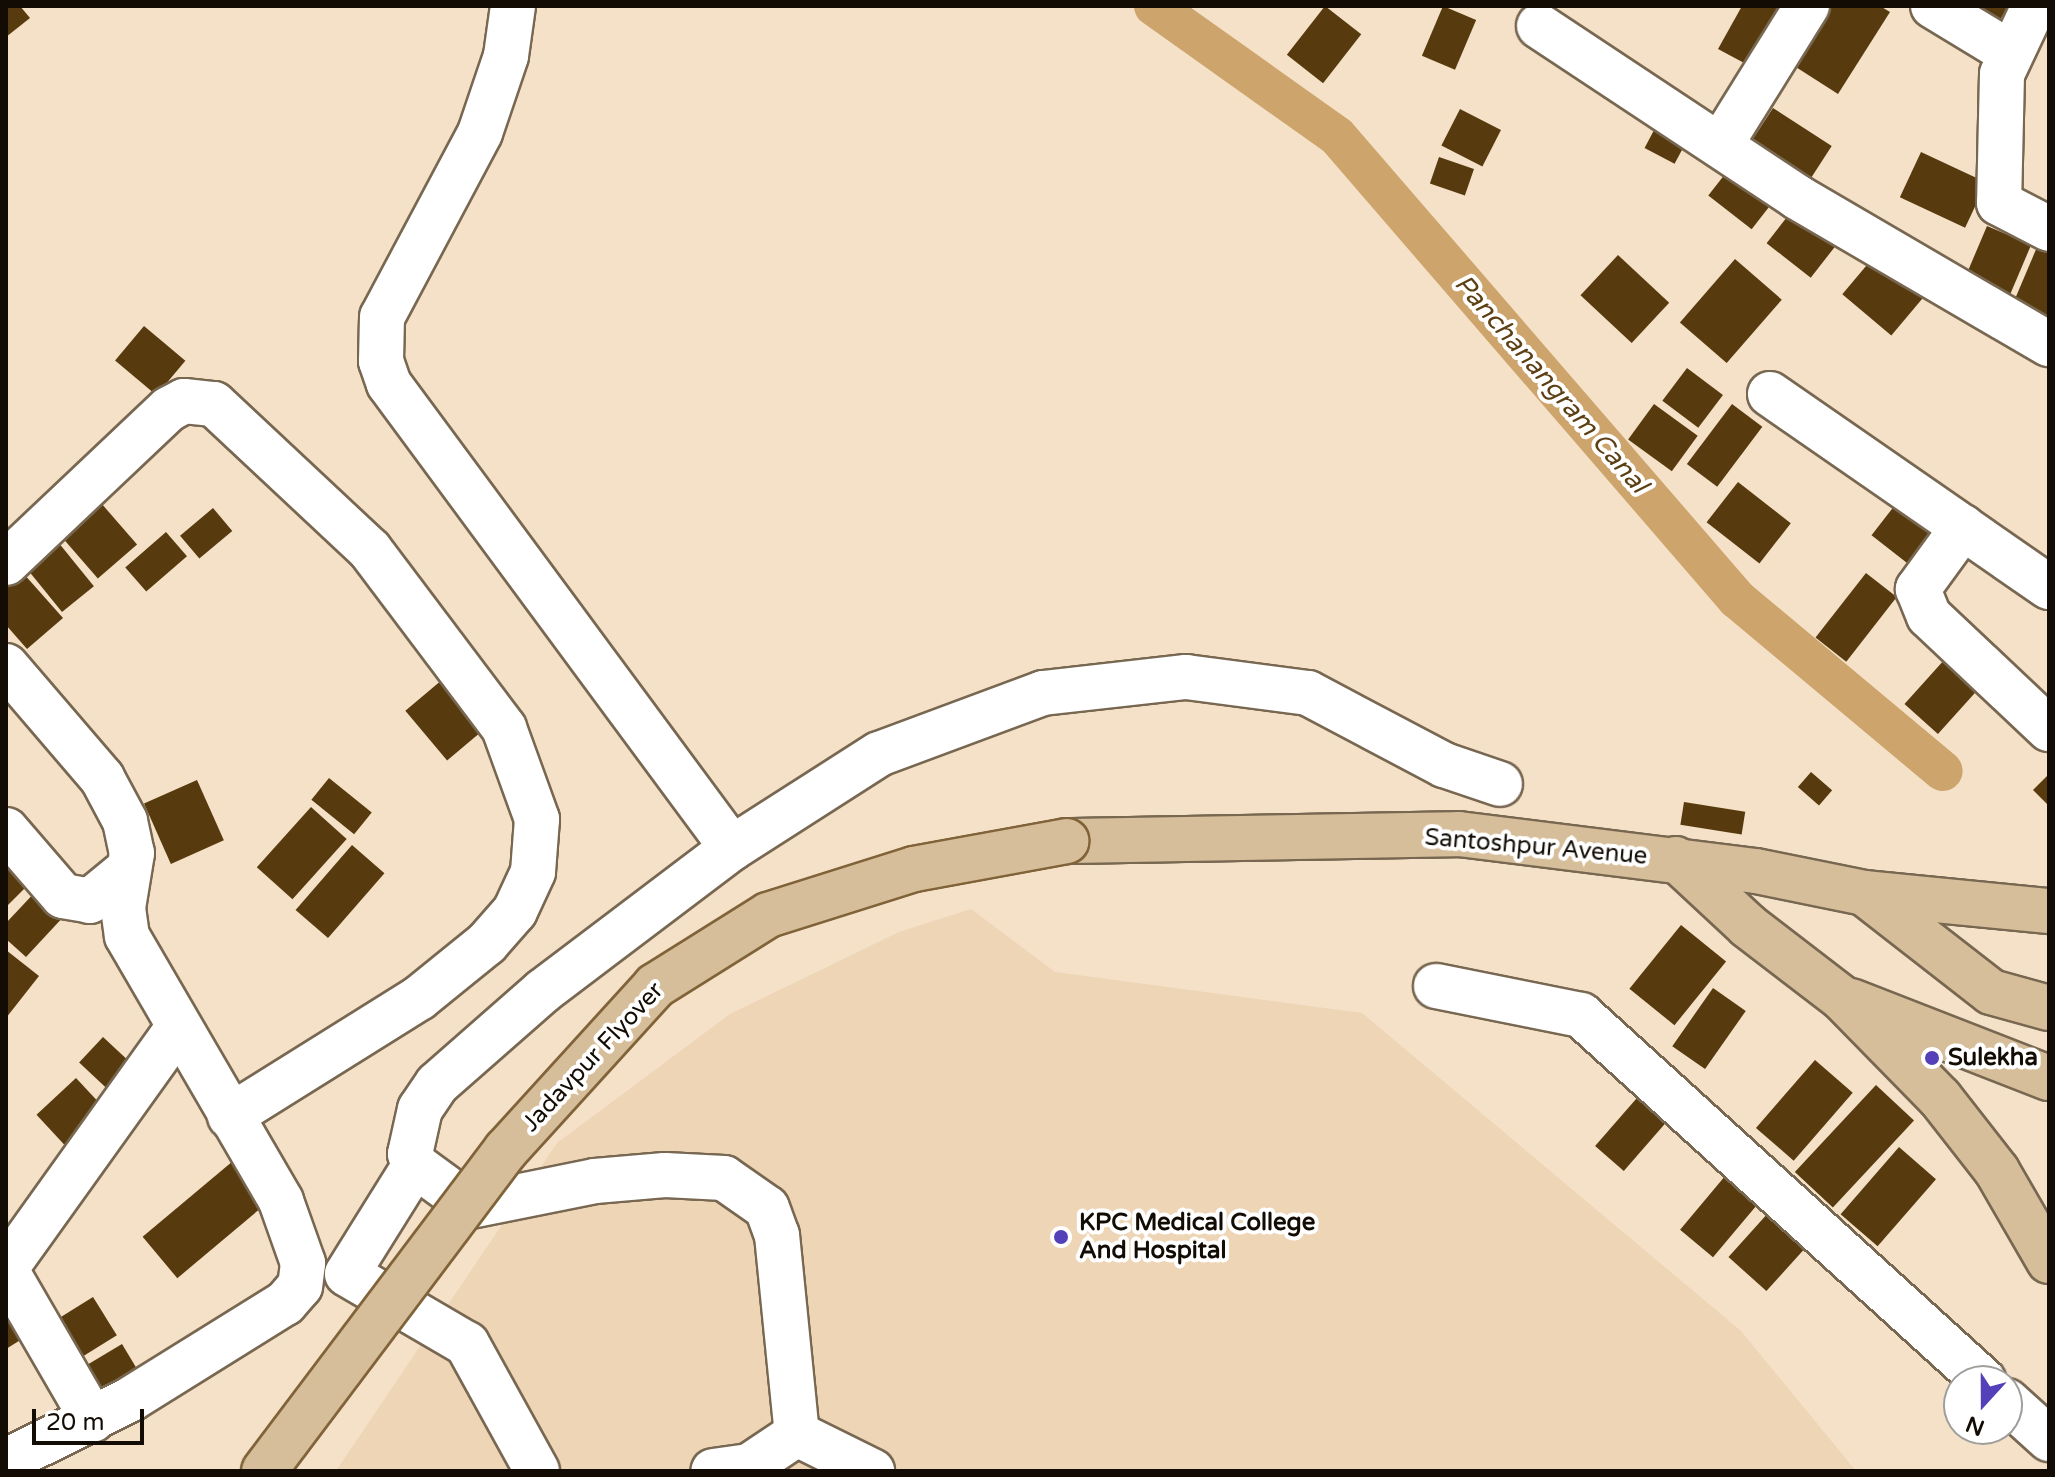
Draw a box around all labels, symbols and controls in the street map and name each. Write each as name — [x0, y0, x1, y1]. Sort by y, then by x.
water label: Panchanangram Canal — [1448, 268, 1654, 500]
street label: Santoshpur Avenue — [1423, 823, 1649, 871]
street label: Jadavpur Flyover — [516, 976, 670, 1138]
place label: Sulekha — [1948, 1044, 2038, 1072]
marker: Sulekha — [1923, 1049, 1941, 1067]
place label: KPC Medical College And Hospital — [1079, 1209, 1315, 1265]
marker: KPC Medical College And Hospital — [1050, 1226, 1072, 1248]
north arrow — [1943, 1365, 2023, 1445]
scale bar — [36, 1393, 148, 1443]
text: 20 m — [46, 1408, 104, 1437]
text: N — [1962, 1410, 1988, 1441]

